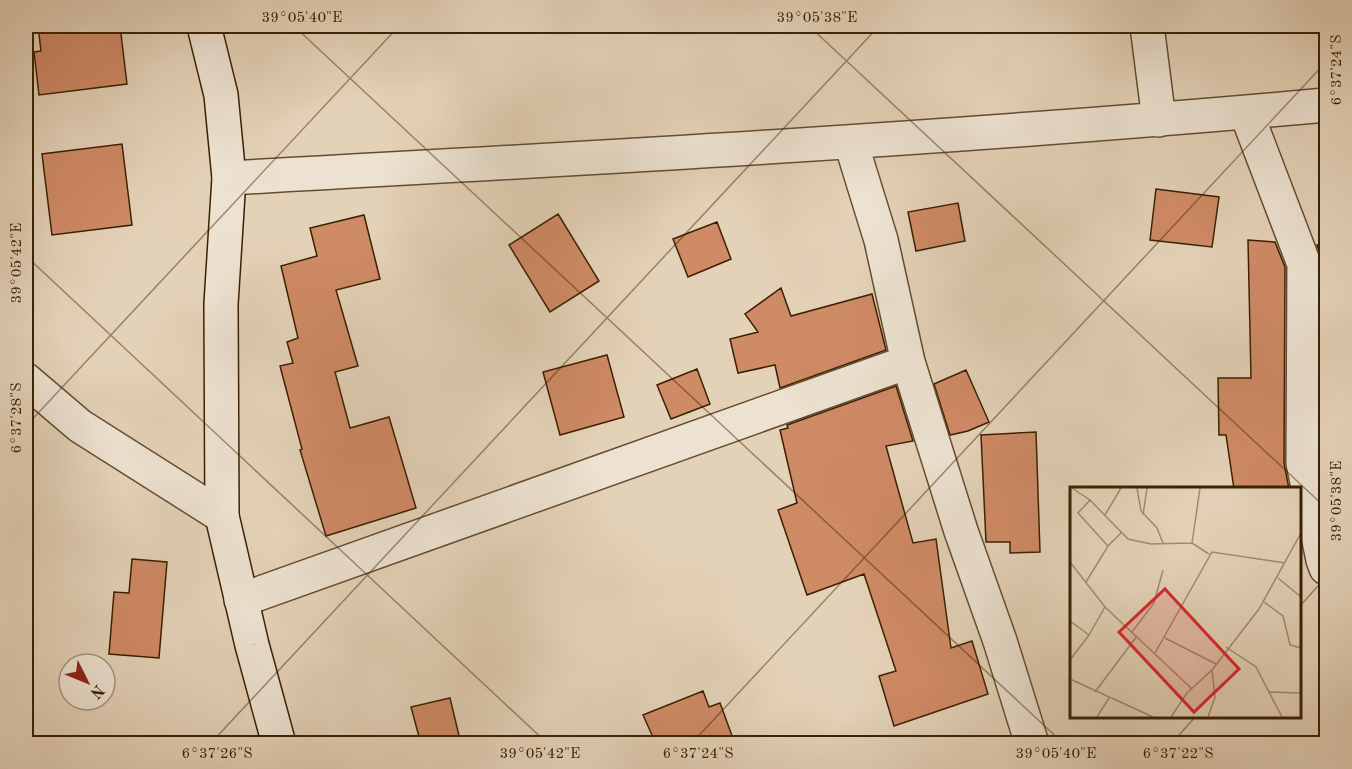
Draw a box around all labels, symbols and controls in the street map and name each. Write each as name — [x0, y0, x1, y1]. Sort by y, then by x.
text: 39°05'40"E — [262, 11, 342, 26]
text: 39°05'38"E — [777, 11, 857, 26]
text: 6°37'24"S — [1330, 34, 1345, 106]
text: 39°05'42"E — [10, 223, 25, 303]
text: 6°37'28"S — [10, 382, 25, 454]
text: 39°05'38"E — [1330, 461, 1345, 541]
inset map — [1070, 487, 1301, 718]
north arrow — [57, 652, 117, 712]
text: N — [86, 681, 107, 701]
text: 6°37'26"S — [181, 747, 253, 762]
text: 39°05'42"E — [500, 747, 580, 762]
text: 6°37'24"S — [662, 747, 734, 762]
text: 39°05'40"E — [1016, 747, 1096, 762]
text: 6°37'22"S — [1142, 747, 1214, 762]

